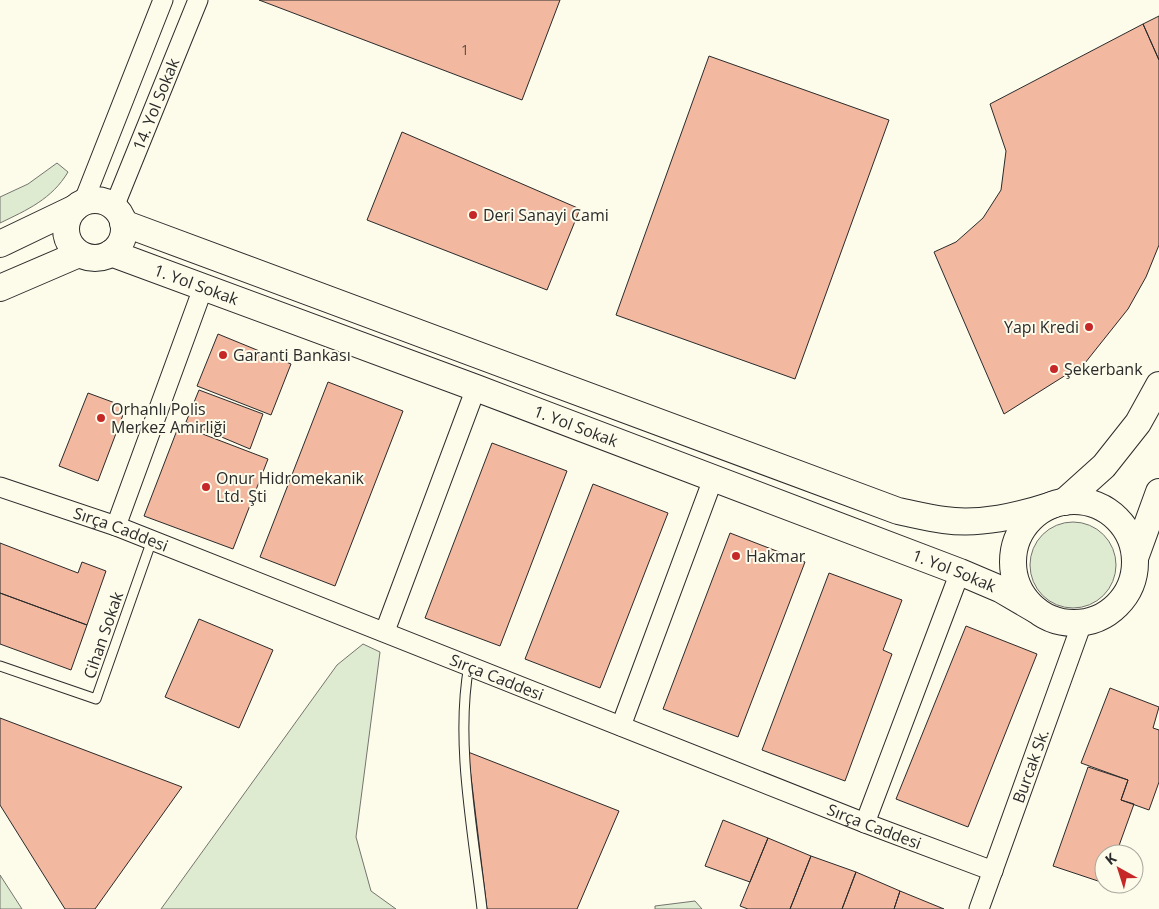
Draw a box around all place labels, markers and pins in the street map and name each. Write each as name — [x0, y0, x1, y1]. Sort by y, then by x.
place label: Deri Sanayi Cami — [483, 204, 609, 226]
marker: Deri Sanayi Cami — [467, 209, 479, 221]
place label: Yapı Kredi — [1004, 316, 1079, 338]
marker: Yapı Kredi — [1083, 321, 1095, 333]
place label: Garanti Bankası — [233, 344, 351, 366]
marker: Garanti Bankası — [217, 349, 229, 361]
place label: Şekerbank — [1064, 358, 1143, 380]
marker: Şekerbank — [1048, 363, 1060, 375]
place label: Orhanlı Polis Merkez Amirliği — [111, 398, 226, 438]
marker: Orhanlı Polis Merkez Amirliği — [95, 412, 107, 424]
place label: Onur Hidromekanik Ltd. Şti — [216, 467, 365, 507]
marker: Onur Hidromekanik Ltd. Şti — [200, 481, 212, 493]
place label: Hakmar — [746, 545, 806, 567]
marker: Hakmar — [730, 550, 742, 562]

